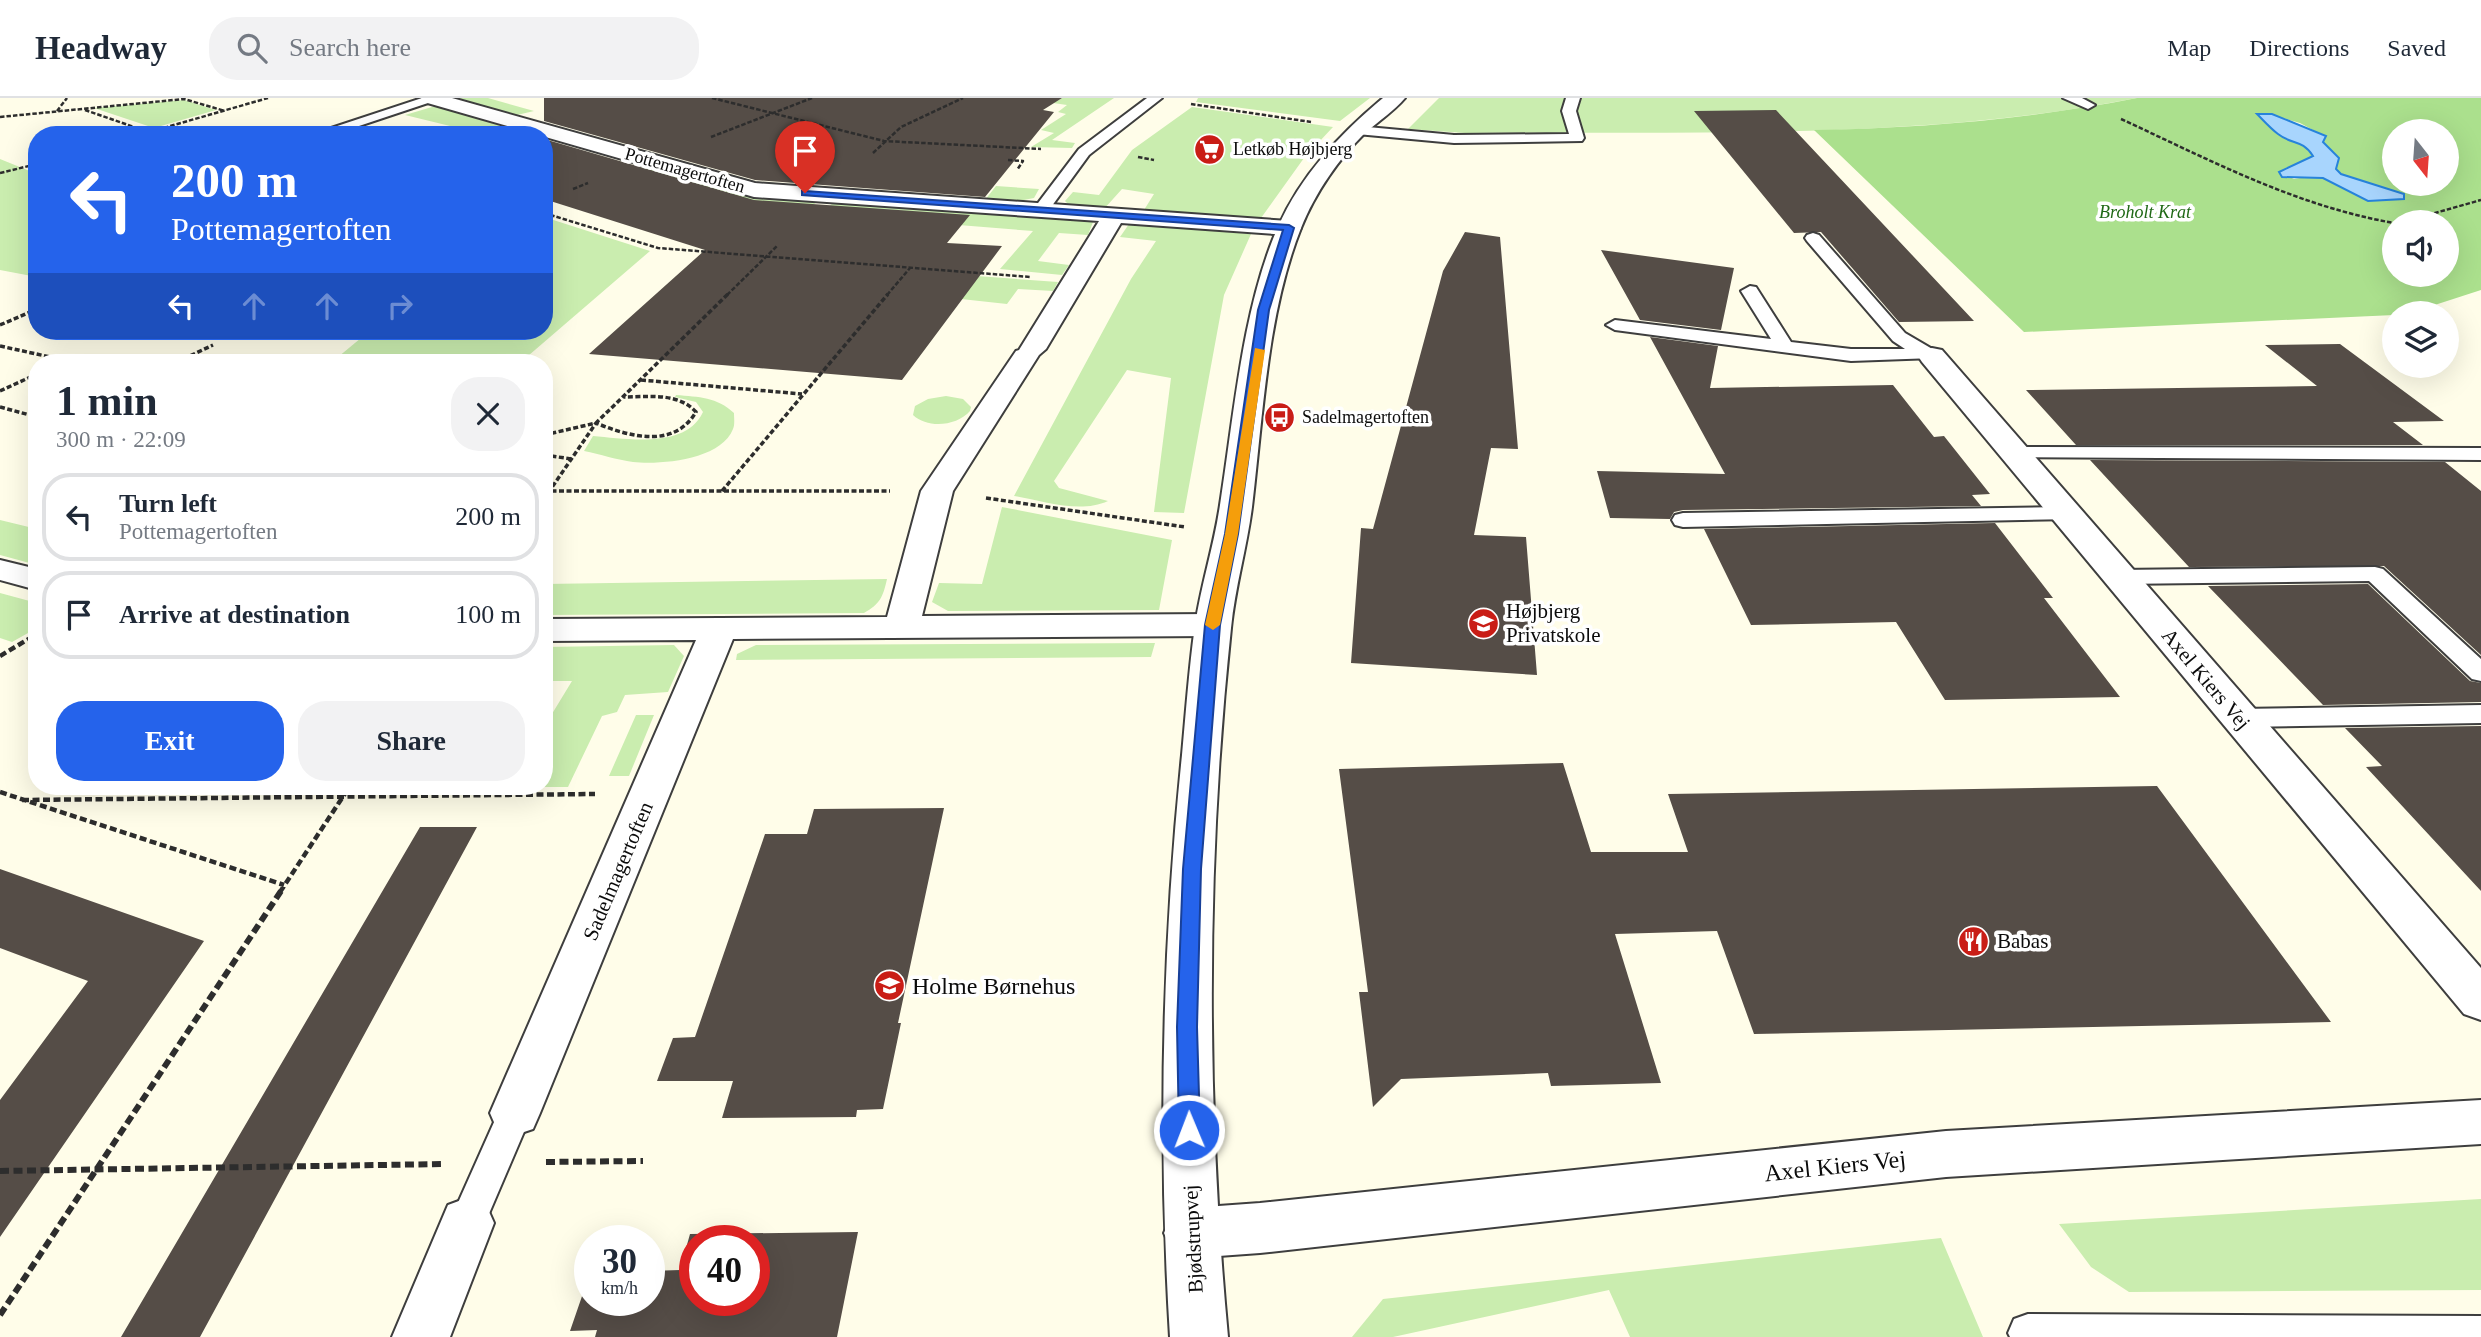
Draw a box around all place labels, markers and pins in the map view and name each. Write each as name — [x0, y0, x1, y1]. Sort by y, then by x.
pin — [775, 121, 835, 193]
supermarket icon: Letkøb Højbjerg — [1193, 132, 1227, 166]
place label: Letkøb Højbjerg — [1233, 139, 1352, 159]
bus stop icon: Sadelmagertoften — [1262, 400, 1296, 434]
place label: Sadelmagertoften — [1302, 407, 1429, 427]
place label: Højbjerg Privatskole — [1506, 599, 1601, 647]
school or university icon: Højbjerg Privatskole — [1466, 606, 1500, 640]
restaurant icon: Babas — [1957, 924, 1991, 958]
place label: Babas — [1997, 929, 2048, 953]
school or university icon: Holme Børnehus — [872, 969, 906, 1003]
place label: Holme Børnehus — [912, 973, 1075, 999]

